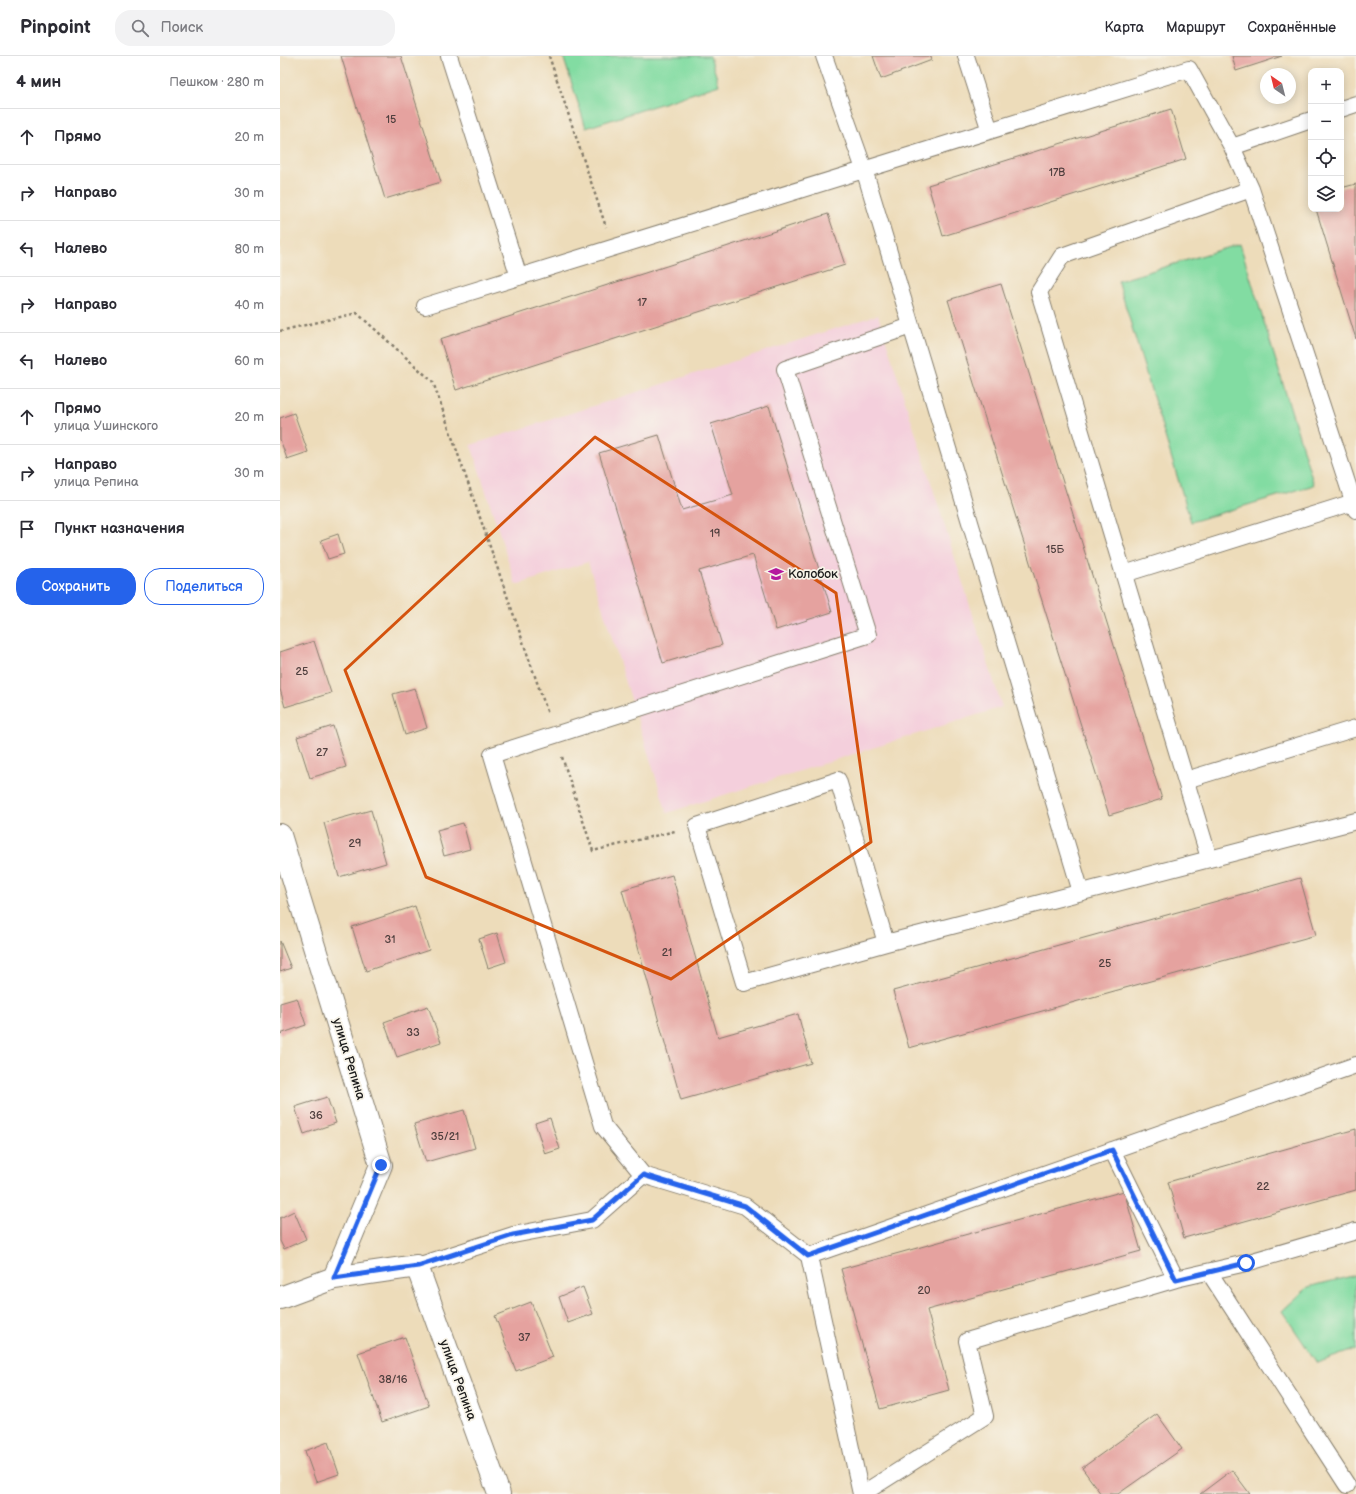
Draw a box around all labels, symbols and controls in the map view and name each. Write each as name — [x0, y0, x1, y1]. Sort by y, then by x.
search box — [115, 10, 395, 46]
text: Pinpoint — [20, 16, 91, 39]
icon: search — [129, 17, 151, 39]
text: Поиск — [161, 18, 203, 37]
text: Карта — [1105, 19, 1144, 36]
text: Маршрут — [1166, 19, 1226, 36]
text: Сохранённые — [1248, 19, 1336, 36]
north arrow — [1260, 68, 1296, 104]
map controls — [1308, 68, 1344, 212]
button: + — [1308, 68, 1344, 104]
text: 4 мин — [16, 72, 61, 92]
text: Пешком · 280 m — [169, 74, 264, 90]
button: − — [1308, 104, 1344, 140]
house number: 15 — [386, 113, 396, 126]
icon: ahead — [16, 126, 38, 148]
text: Прямо — [54, 127, 101, 146]
text: 20 m — [234, 129, 264, 145]
button: locate — [1308, 140, 1344, 176]
house number: 17В — [1049, 166, 1065, 179]
button: layers — [1308, 176, 1344, 212]
icon: right — [16, 182, 38, 204]
text: Направо — [54, 183, 117, 202]
text: 30 m — [234, 185, 264, 201]
icon: left — [16, 238, 38, 260]
text: Налево — [54, 239, 107, 258]
text: 80 m — [235, 241, 264, 257]
icon: right — [16, 294, 38, 316]
text: Направо — [54, 295, 117, 314]
house number: 17 — [637, 296, 647, 309]
text: 40 m — [234, 297, 264, 313]
icon: left — [16, 350, 38, 372]
text: Налево — [54, 351, 107, 370]
text: 60 m — [234, 353, 264, 369]
text: Прямо — [54, 399, 101, 418]
icon: ahead — [16, 406, 38, 428]
text: 20 m — [234, 409, 264, 425]
text: улица Ушинского — [54, 418, 158, 434]
text: Направо — [54, 455, 117, 474]
icon: right — [16, 462, 38, 484]
text: 30 m — [234, 465, 264, 481]
text: улица Репина — [54, 474, 139, 490]
icon: arrive — [16, 518, 38, 540]
text: Пункт назначения — [54, 519, 185, 538]
house number: 19 — [710, 527, 720, 540]
house number: 15Б — [1046, 543, 1064, 556]
school or university icon: Колобок — [767, 565, 785, 583]
place label: Колобок — [788, 566, 838, 582]
button: Сохранить — [16, 568, 136, 605]
button: Поделиться — [144, 568, 264, 605]
house number: 25 — [296, 665, 308, 678]
house number: 27 — [316, 746, 329, 759]
house number: 29 — [349, 837, 361, 850]
house number: 31 — [384, 933, 396, 946]
house number: 21 — [662, 946, 672, 959]
house number: 25 — [1099, 957, 1111, 970]
street label: улица Репина — [329, 1016, 369, 1102]
house number: 33 — [406, 1026, 420, 1039]
house number: 36 — [309, 1109, 323, 1122]
house number: 35/21 — [431, 1130, 459, 1143]
route end — [372, 1156, 390, 1174]
house number: 22 — [1257, 1180, 1270, 1193]
route start — [1237, 1254, 1255, 1272]
house number: 20 — [918, 1284, 931, 1297]
house number: 37 — [518, 1331, 531, 1344]
street label: улица Репина — [436, 1337, 480, 1423]
house number: 38/16 — [378, 1373, 408, 1386]

